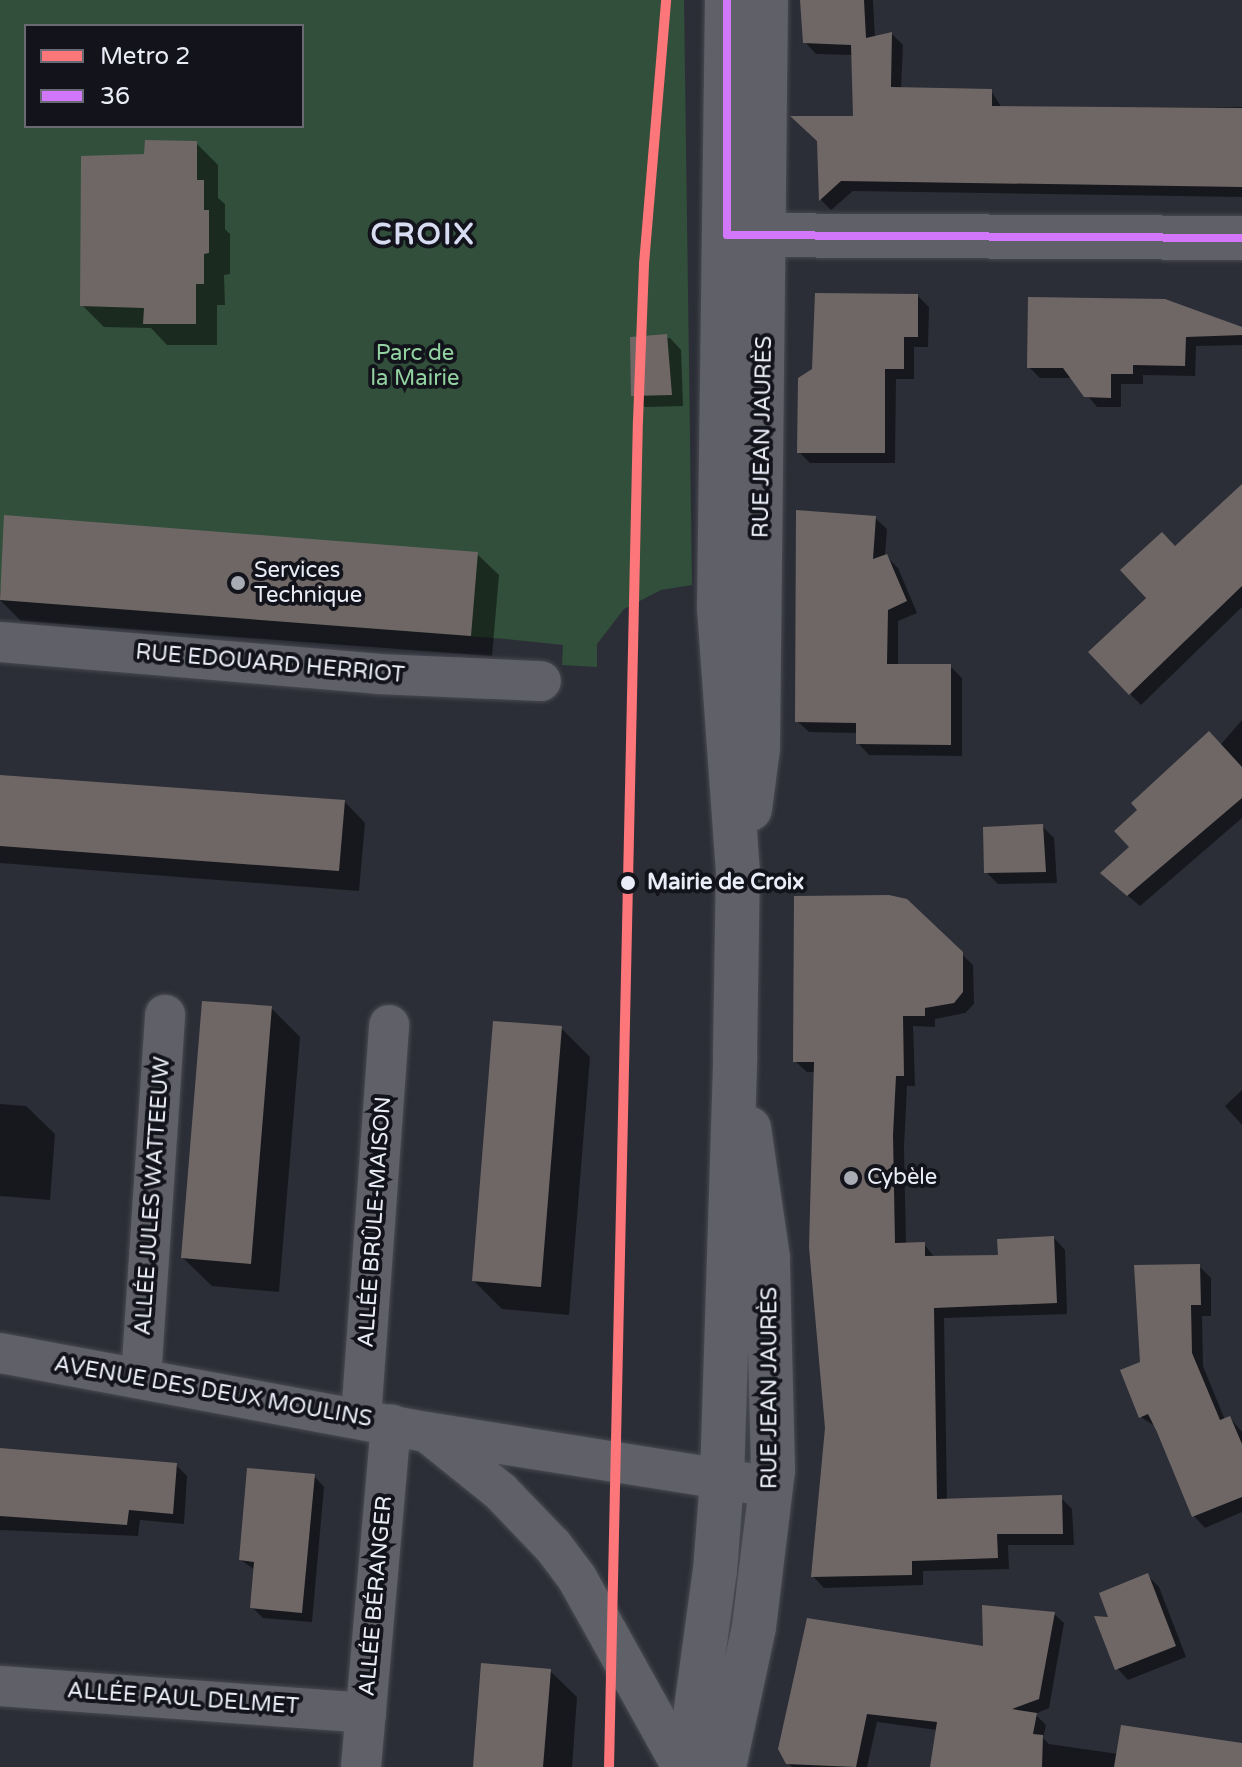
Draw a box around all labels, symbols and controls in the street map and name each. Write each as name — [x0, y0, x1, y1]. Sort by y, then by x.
legend — [24, 24, 304, 128]
text: Metro 2 — [100, 42, 190, 71]
text: 36 — [100, 82, 130, 111]
district label: CROIX — [370, 217, 476, 253]
street label: RUE JEAN JAURÈS — [748, 336, 778, 538]
park label: Parc de la Mairie — [370, 340, 460, 392]
place label: Services Technique — [254, 557, 362, 608]
marker: Services Technique — [229, 574, 247, 592]
street label: RUE EDOUARD HERRIOT — [134, 639, 406, 689]
place label: Mairie de Croix — [647, 870, 804, 896]
marker: Mairie de Croix — [616, 871, 640, 895]
street label: ALLÉE JULES WATTEEUW — [130, 1056, 176, 1336]
street label: ALLÉE BRÛLE-MAISON — [353, 1095, 397, 1349]
place label: Cybèle — [867, 1165, 937, 1191]
marker: Cybèle — [842, 1169, 860, 1187]
street label: RUE JEAN JAURÈS — [757, 1287, 783, 1489]
street label: AVENUE DES DEUX MOULINS — [52, 1351, 374, 1433]
street label: ALLÉE BÉRANGER — [354, 1495, 398, 1697]
street label: ALLÉE PAUL DELMET — [66, 1678, 300, 1720]

